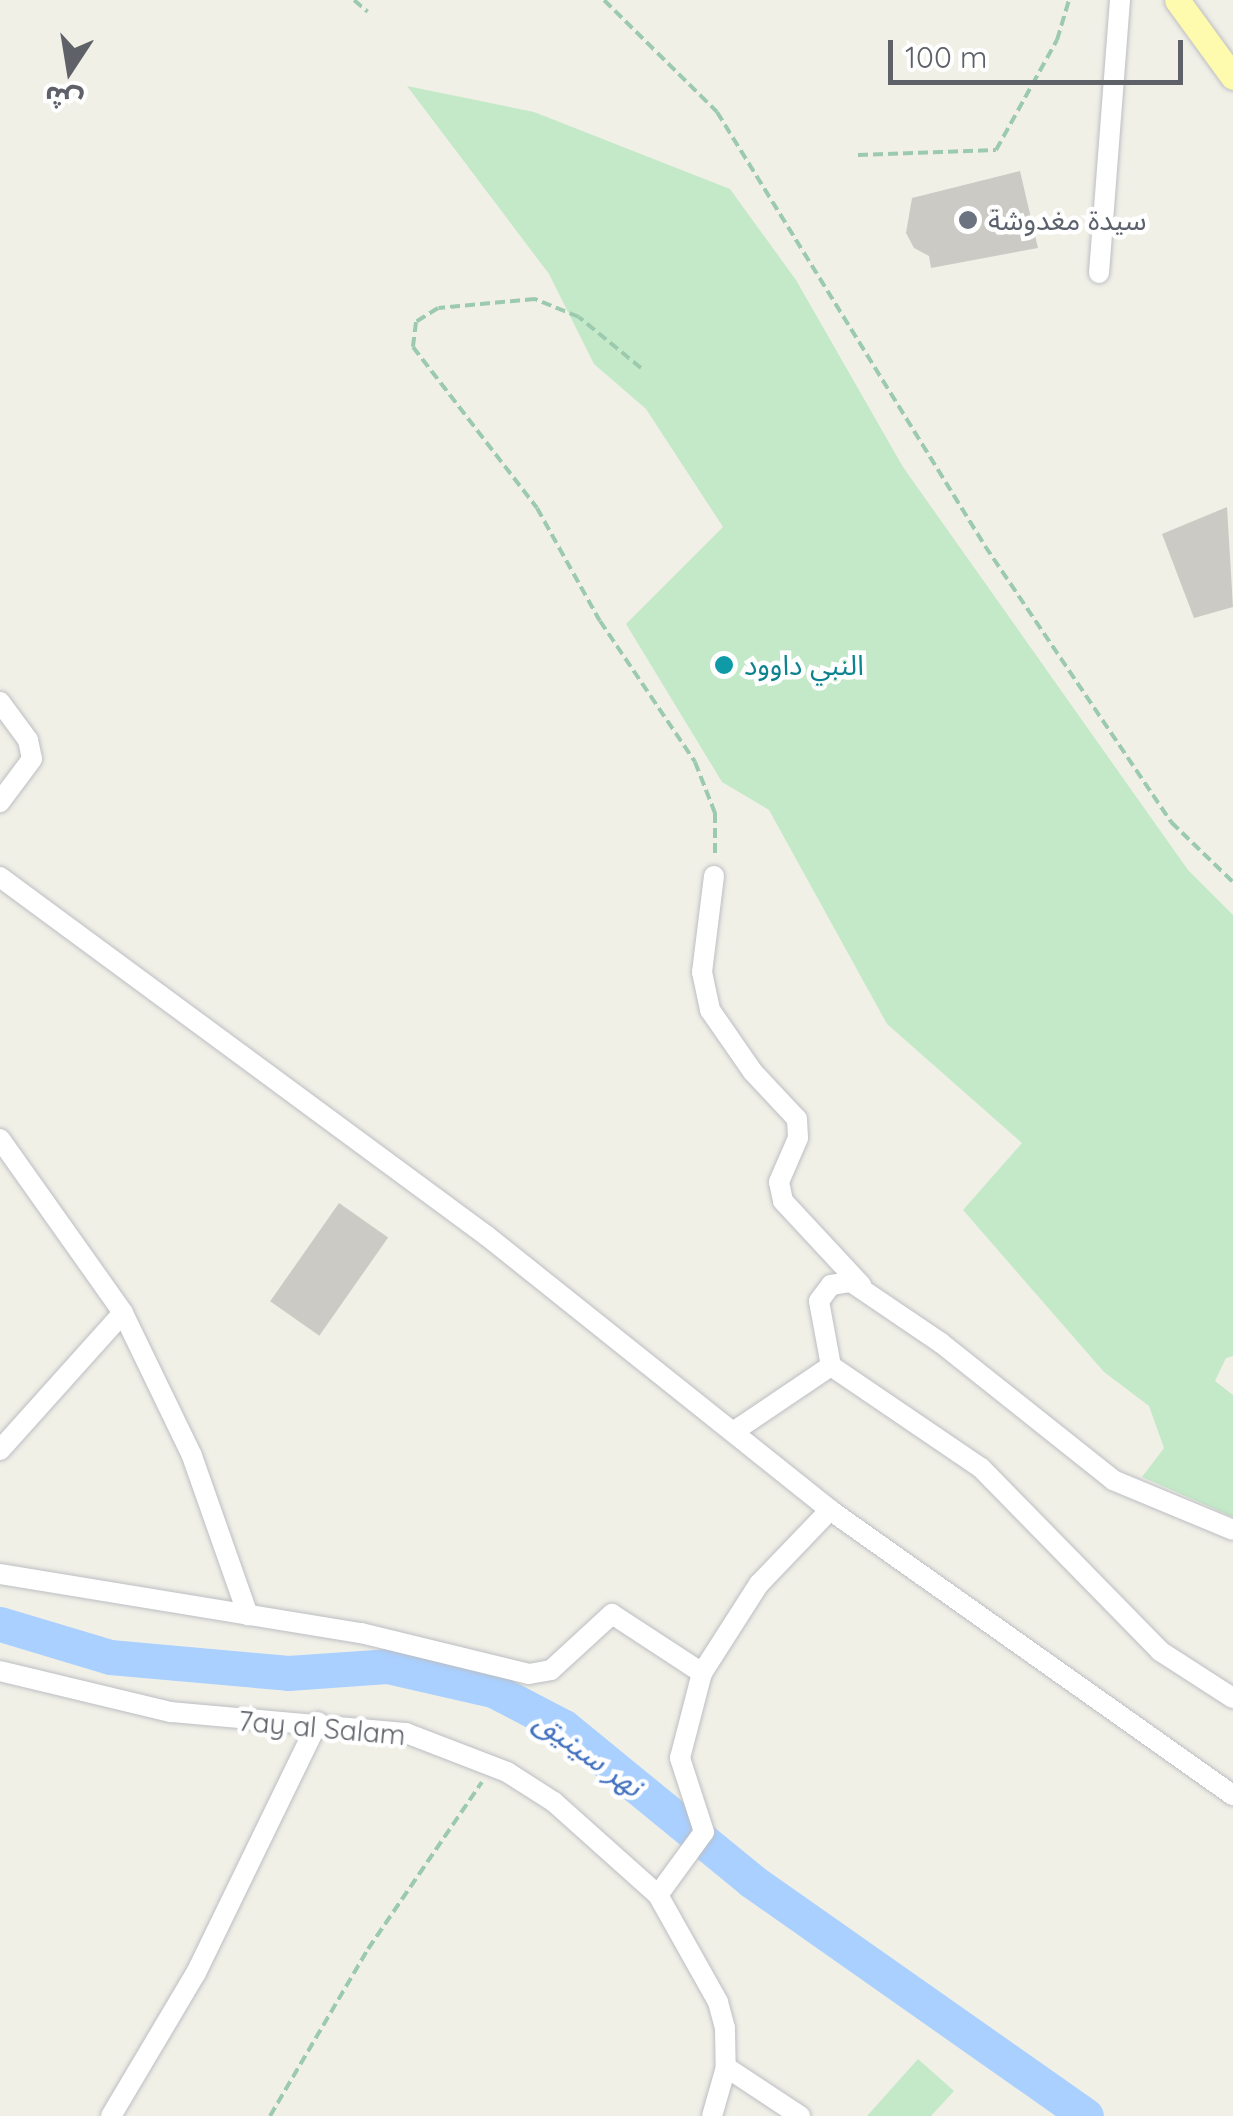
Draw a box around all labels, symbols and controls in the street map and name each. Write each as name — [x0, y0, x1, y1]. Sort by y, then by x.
north arrow — [20, 20, 120, 120]
scale bar — [893, 20, 1188, 82]
text: 100 m — [905, 38, 987, 76]
text: ش — [41, 79, 86, 121]
place label: سيدة مغدوشة — [988, 203, 1147, 237]
marker: سيدة مغدوشة — [957, 209, 979, 231]
place label: النبي داوود — [744, 648, 864, 682]
marker: النبي داوود — [713, 654, 735, 676]
water label: نهر سينيق — [528, 1702, 650, 1804]
street label: 7ay al Salam — [237, 1704, 407, 1752]

